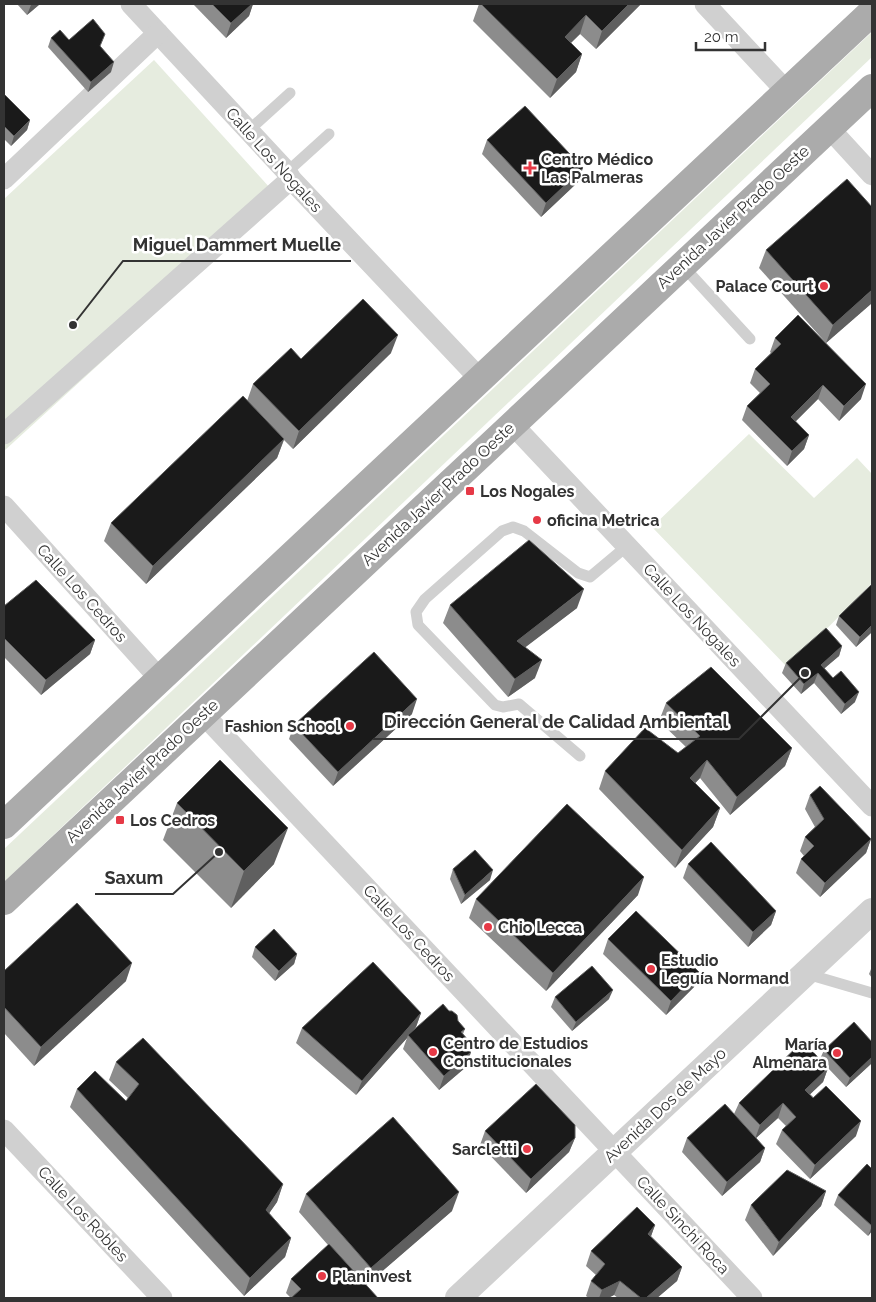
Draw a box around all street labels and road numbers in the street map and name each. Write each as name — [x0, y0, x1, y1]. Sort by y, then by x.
street label: Calle Los Nogales — [222, 104, 326, 216]
street label: Avenida Javier Prado Oeste — [653, 141, 813, 293]
street label: Avenida Javier Prado Oeste — [358, 418, 518, 570]
street label: Calle Los Cedros — [33, 540, 131, 646]
street label: Calle Los Nogales — [639, 559, 745, 671]
street label: Avenida Javier Prado Oeste — [62, 695, 222, 847]
street label: Calle Los Cedros — [359, 881, 459, 985]
street label: Avenida Dos de Mayo — [600, 1043, 730, 1167]
street label: Calle Los Robles — [34, 1162, 132, 1266]
street label: Calle Sinchi Roca — [633, 1172, 733, 1278]

